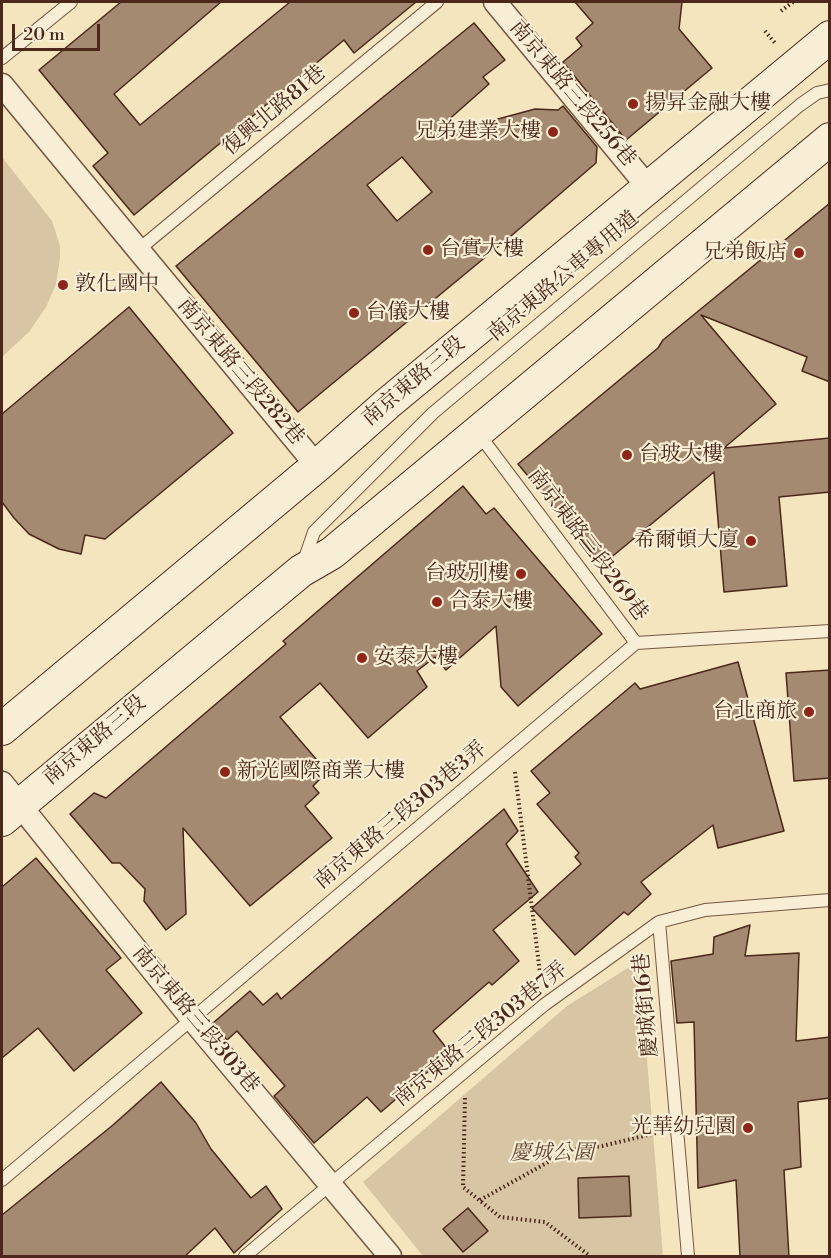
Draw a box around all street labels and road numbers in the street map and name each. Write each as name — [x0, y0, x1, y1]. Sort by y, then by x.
street label: 南京東路三段256巷 — [503, 16, 641, 172]
street label: 復興北路81巷 — [218, 61, 332, 161]
street label: 南京東路公車專用道 — [484, 207, 644, 347]
street label: 南京東路三段282巷 — [171, 293, 309, 451]
street label: 南京東路三段 — [358, 332, 470, 432]
street label: 南京東路三段269巷 — [521, 464, 653, 626]
street label: 南京東路三段 — [39, 691, 151, 791]
street label: 南京東路三段303巷3弄 — [310, 737, 492, 895]
street label: 南京東路三段303巷 — [126, 941, 264, 1099]
street label: 慶城街16巷 — [630, 952, 664, 1058]
street label: 南京東路三段303巷7弄 — [389, 957, 573, 1113]

